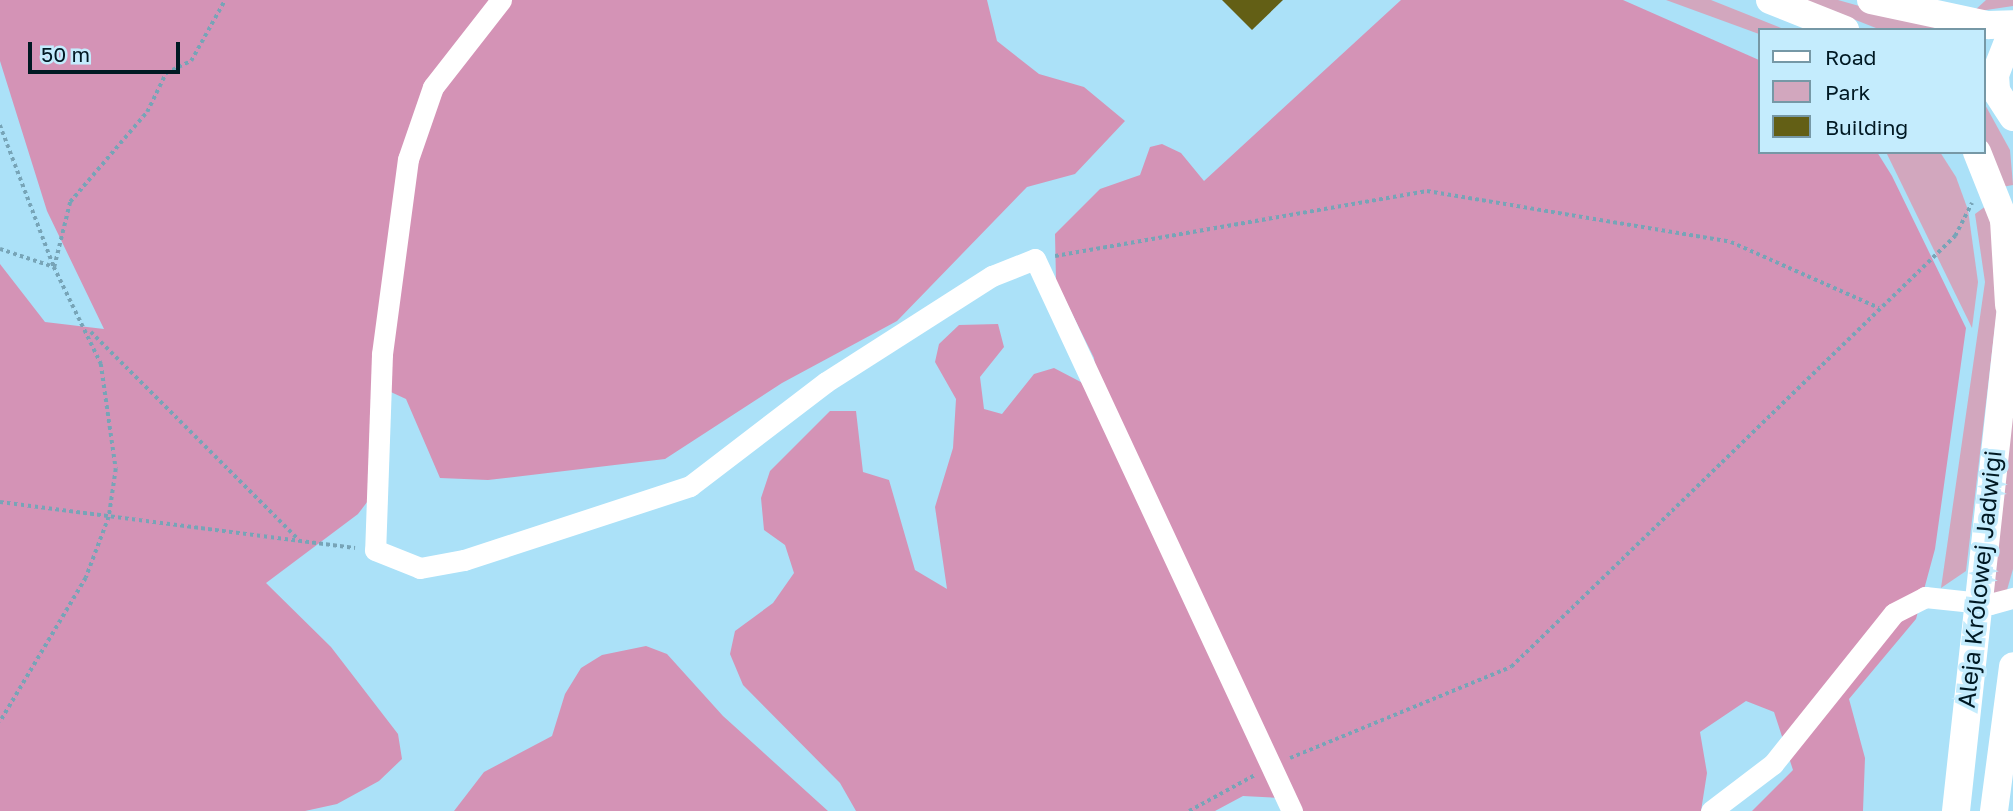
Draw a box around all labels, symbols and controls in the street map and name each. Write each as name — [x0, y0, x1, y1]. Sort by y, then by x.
scale bar — [32, 28, 184, 72]
legend — [1758, 28, 1985, 154]
text: 50 m — [41, 41, 90, 67]
text: Road — [1825, 44, 1876, 70]
text: Park — [1825, 79, 1870, 105]
text: Building — [1825, 114, 1908, 140]
street label: Aleja Królowej Jadwigi — [1951, 449, 2007, 709]

